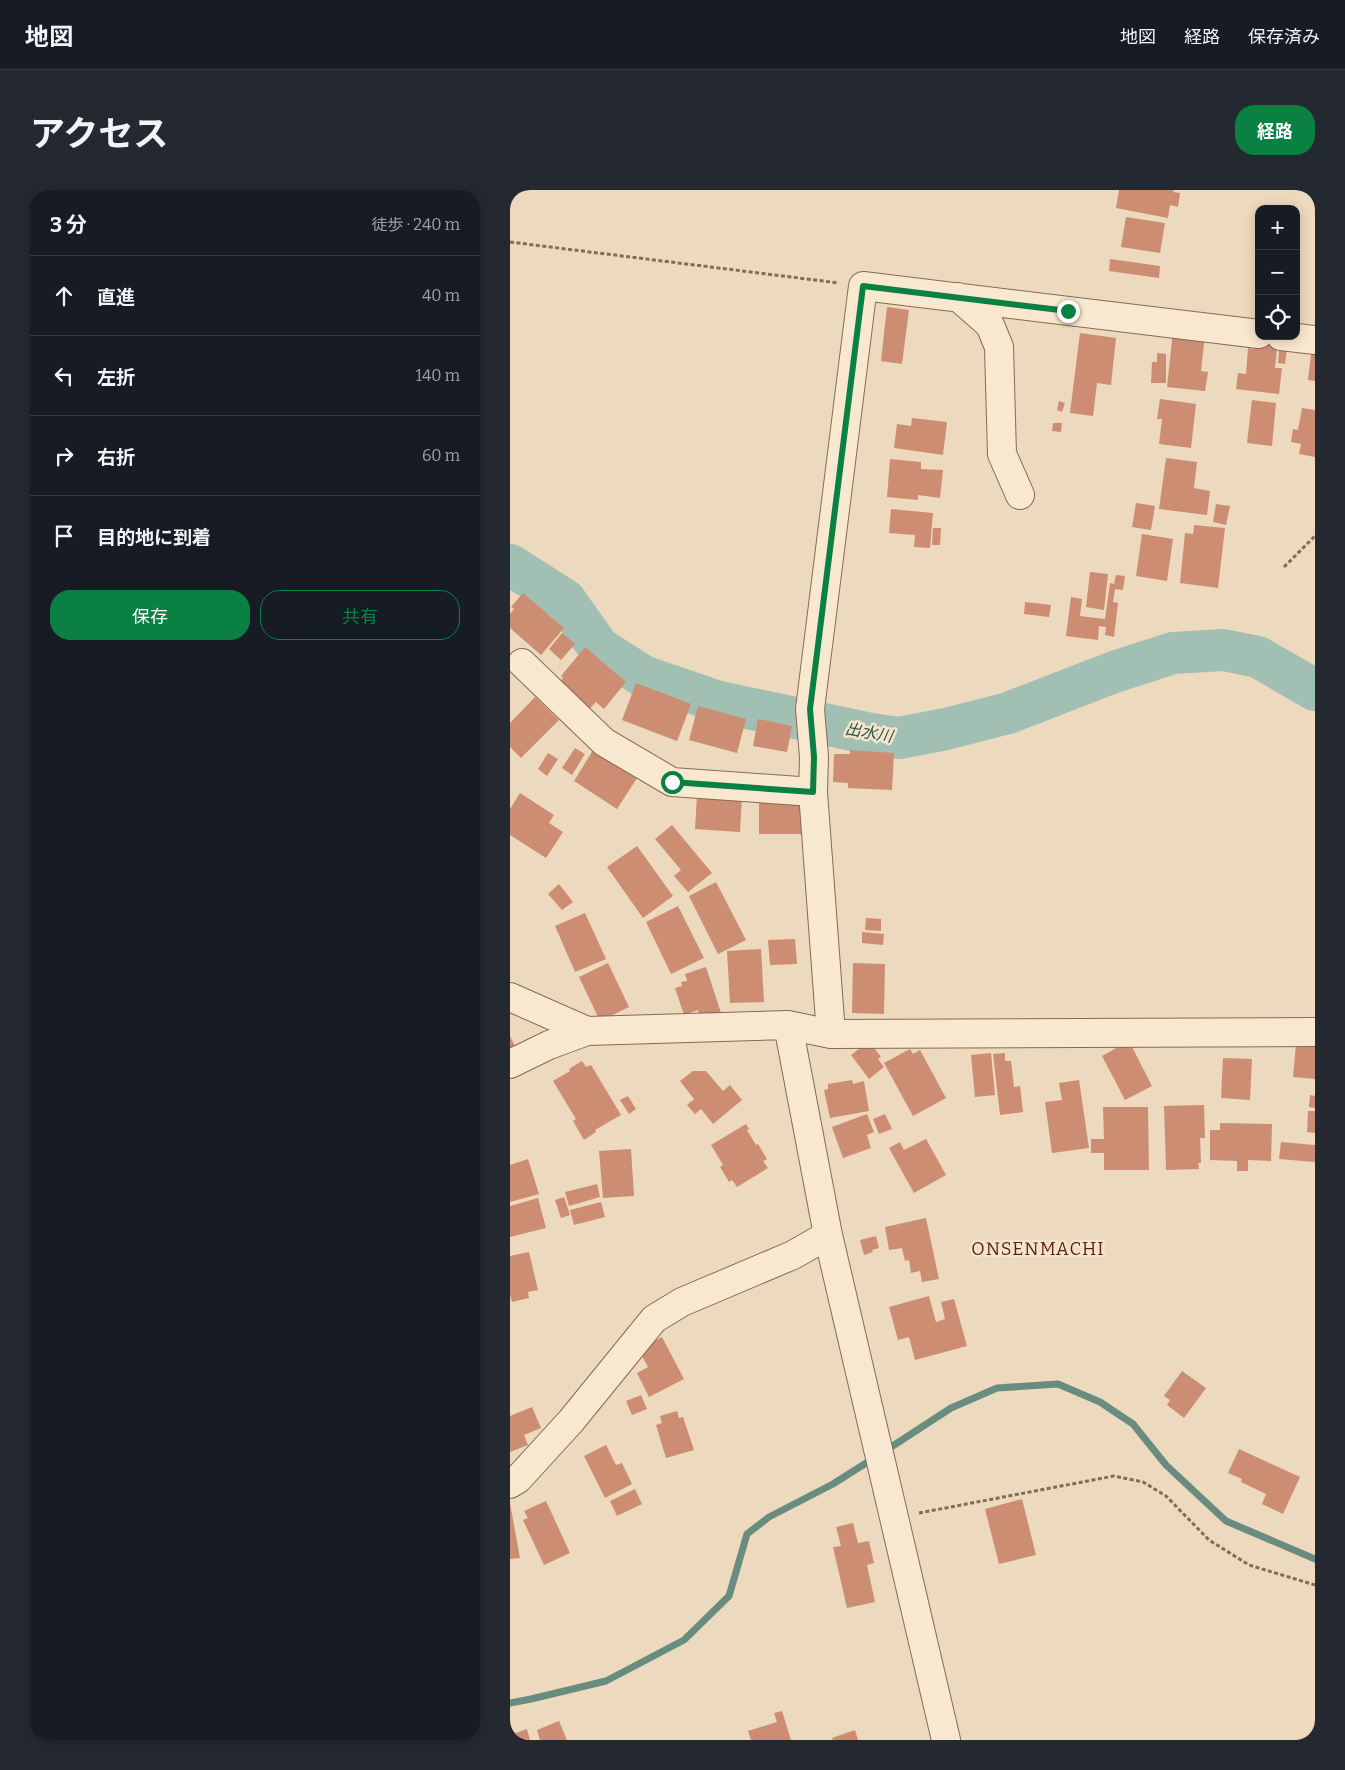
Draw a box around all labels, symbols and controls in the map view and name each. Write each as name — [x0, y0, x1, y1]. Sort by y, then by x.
text: 地図 — [25, 23, 73, 51]
text: 地図 — [1120, 26, 1156, 48]
text: 経路 — [1184, 26, 1220, 48]
text: 保存済み — [1248, 26, 1320, 48]
button: 経路 — [1235, 105, 1315, 155]
text: アクセス — [30, 113, 168, 155]
map controls — [1255, 205, 1300, 340]
button: + — [1255, 205, 1300, 250]
text: 3 分 — [50, 212, 87, 238]
text: 徒歩 · 240 m — [371, 215, 460, 234]
button: − — [1255, 250, 1300, 295]
icon: ahead — [50, 282, 78, 310]
text: 直進 — [97, 286, 135, 309]
text: 40 m — [422, 286, 460, 305]
button: locate — [1255, 295, 1300, 340]
route end — [1057, 300, 1080, 323]
icon: left — [50, 362, 78, 390]
text: 左折 — [97, 366, 135, 389]
text: 140 m — [415, 366, 460, 385]
icon: right — [50, 442, 78, 470]
text: 右折 — [97, 446, 135, 469]
text: 60 m — [422, 446, 460, 465]
icon: arrive — [50, 522, 78, 550]
text: 目的地に到着 — [97, 526, 211, 549]
button: 保存 — [50, 590, 250, 640]
button: 共有 — [260, 590, 460, 640]
water label: 出水川 — [844, 719, 896, 746]
route start — [661, 771, 684, 794]
district label: ONSENMACHI — [971, 1238, 1105, 1260]

